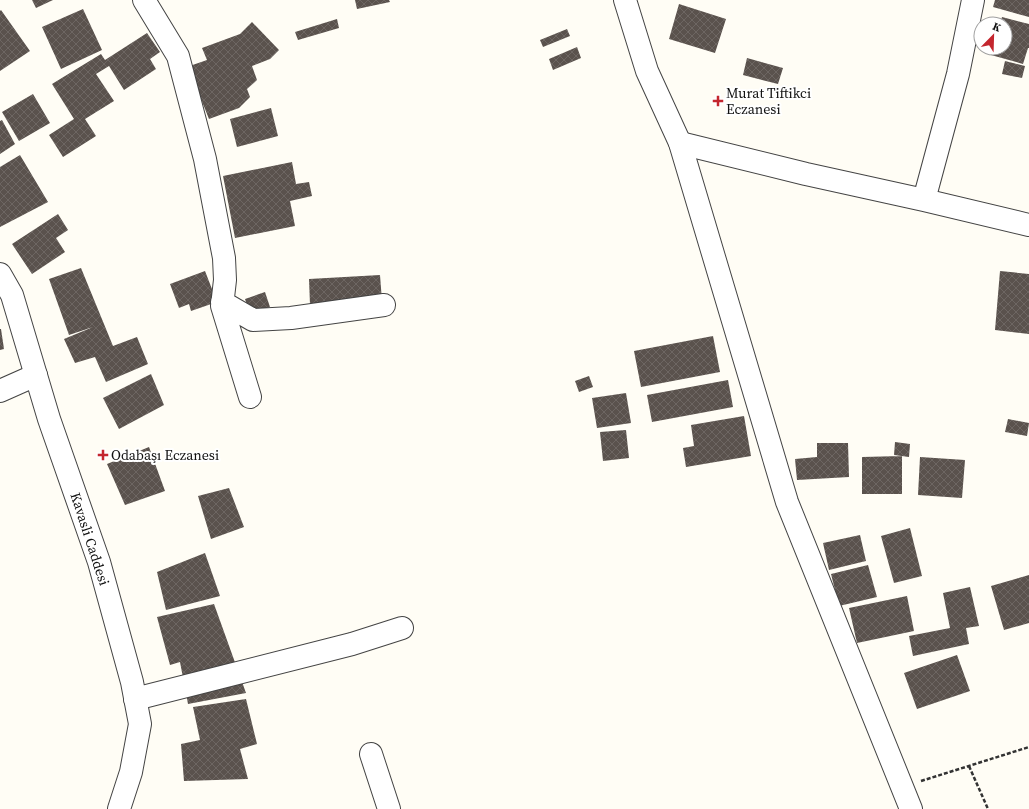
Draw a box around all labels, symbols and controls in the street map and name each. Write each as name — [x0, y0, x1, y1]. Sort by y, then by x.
north arrow — [973, 16, 1013, 56]
text: K — [990, 19, 1003, 36]
place label: Murat Tiftikci Eczanesi — [726, 83, 811, 119]
marker: Murat Tiftikci Eczanesi — [713, 96, 723, 106]
place label: Odabaşı Eczanesi — [111, 445, 219, 465]
marker: Odabaşı Eczanesi — [98, 450, 108, 460]
street label: Kavasli Caddesi — [66, 490, 114, 588]

